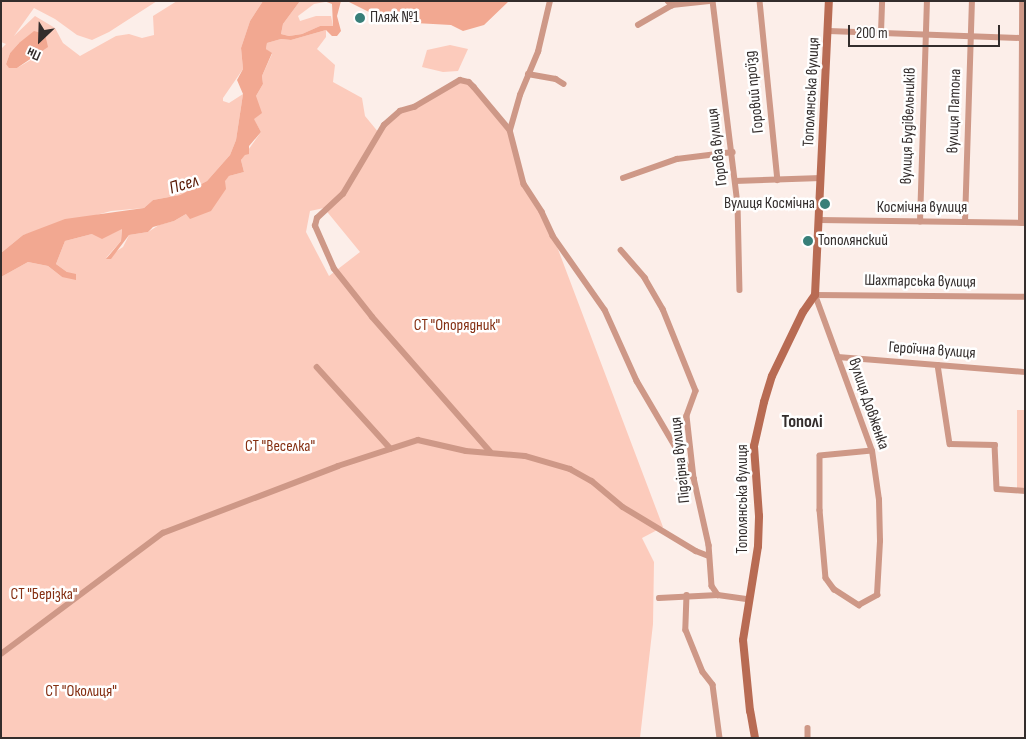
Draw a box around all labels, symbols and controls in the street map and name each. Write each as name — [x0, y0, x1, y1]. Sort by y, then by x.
place label: Пляж №1 — [370, 8, 419, 28]
marker: Пляж №1 — [354, 12, 366, 24]
north arrow — [15, 15, 65, 65]
scale bar — [851, 15, 1004, 47]
text: 200 m — [856, 24, 888, 43]
street label: Тополянська вулиця — [800, 37, 824, 147]
text: Пн — [24, 44, 43, 65]
street label: Горовий проїзд — [741, 50, 769, 134]
street label: вулиця Будівельників — [897, 67, 921, 185]
street label: вулиця Патона — [944, 68, 966, 154]
street label: Горова вулиця — [704, 107, 732, 187]
water label: Псел — [167, 170, 201, 200]
place label: Вулиця Космічна — [724, 194, 815, 214]
marker: Вулиця Космічна — [819, 198, 831, 210]
street label: Космічна вулиця — [877, 198, 967, 218]
place label: Тополянский — [818, 231, 888, 251]
marker: Тополянский — [802, 235, 814, 247]
street label: Шахтарська вулиця — [864, 271, 976, 293]
park label: СТ "Опорядник" — [414, 316, 500, 336]
street label: Героїчна вулиця — [888, 338, 976, 364]
street label: вулиця Довженка — [843, 356, 893, 452]
district label: Тополі — [781, 411, 823, 433]
street label: Підгірна вулиця — [667, 416, 695, 504]
park label: СТ "Веселка" — [245, 437, 315, 457]
street label: Тополянська вулиця — [733, 444, 753, 554]
park label: СТ "Берізка" — [11, 585, 77, 605]
park label: СТ "Околиця" — [45, 682, 117, 702]

